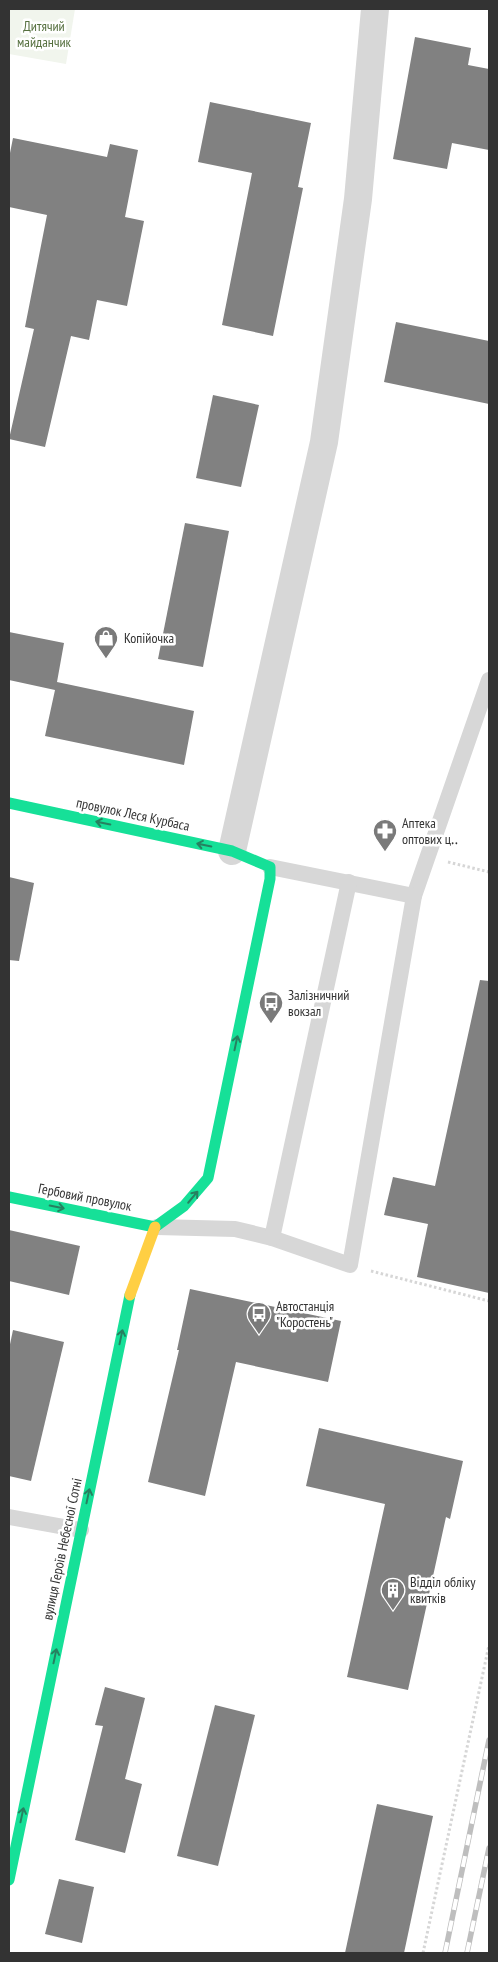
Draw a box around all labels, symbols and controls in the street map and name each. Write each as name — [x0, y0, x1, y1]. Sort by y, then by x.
park label: Дитячий майданчик — [17, 17, 72, 51]
shop icon: Копійочка — [93, 625, 119, 659]
place label: Копійочка — [124, 629, 174, 647]
street label: провулок Леся Курбаса — [75, 793, 191, 835]
place label: Аптека оптових ц‥ — [402, 814, 458, 848]
one-way arrow — [96, 818, 112, 827]
pharmacy icon: Аптека оптових ц‥ — [372, 818, 398, 852]
one-way arrow — [196, 840, 212, 849]
place label: Залізничний вокзал — [288, 986, 349, 1020]
bus stop icon: Залізничний вокзал — [258, 990, 284, 1024]
one-way arrow — [232, 1035, 241, 1051]
street label: Гербовий провулок — [37, 1179, 134, 1215]
one-way arrow — [188, 1191, 199, 1204]
one-way arrow — [48, 1203, 64, 1212]
place label: Автостанція "Коростень" — [276, 1297, 334, 1331]
bus stop icon: Автостанція "Коростень" — [246, 1301, 272, 1335]
one-way arrow — [117, 1330, 126, 1346]
street label: вулиця Героїв Небесної Сотні — [38, 1476, 86, 1622]
one-way arrow — [84, 1489, 93, 1505]
place label: Відділ обліку квитків — [410, 1573, 476, 1607]
building icon: Відділ обліку квитків — [380, 1577, 406, 1611]
one-way arrow — [51, 1648, 60, 1664]
one-way arrow — [18, 1807, 27, 1823]

